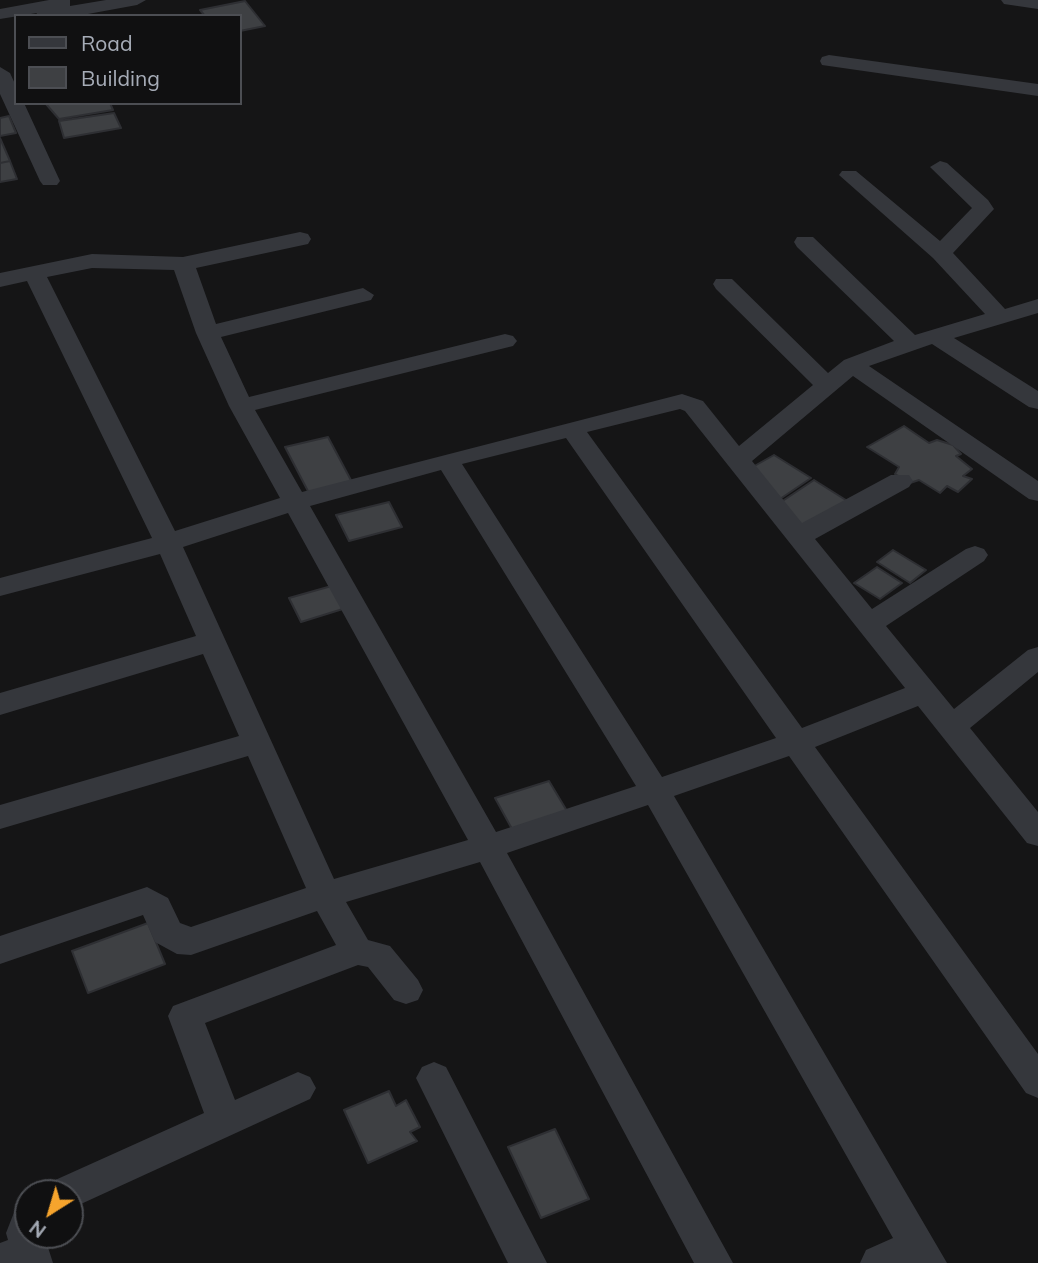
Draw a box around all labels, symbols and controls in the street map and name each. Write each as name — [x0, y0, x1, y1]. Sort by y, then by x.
legend — [14, 14, 242, 105]
text: Road — [81, 30, 132, 56]
text: Building — [81, 65, 160, 91]
north arrow — [14, 1179, 84, 1249]
text: N — [25, 1215, 51, 1243]

